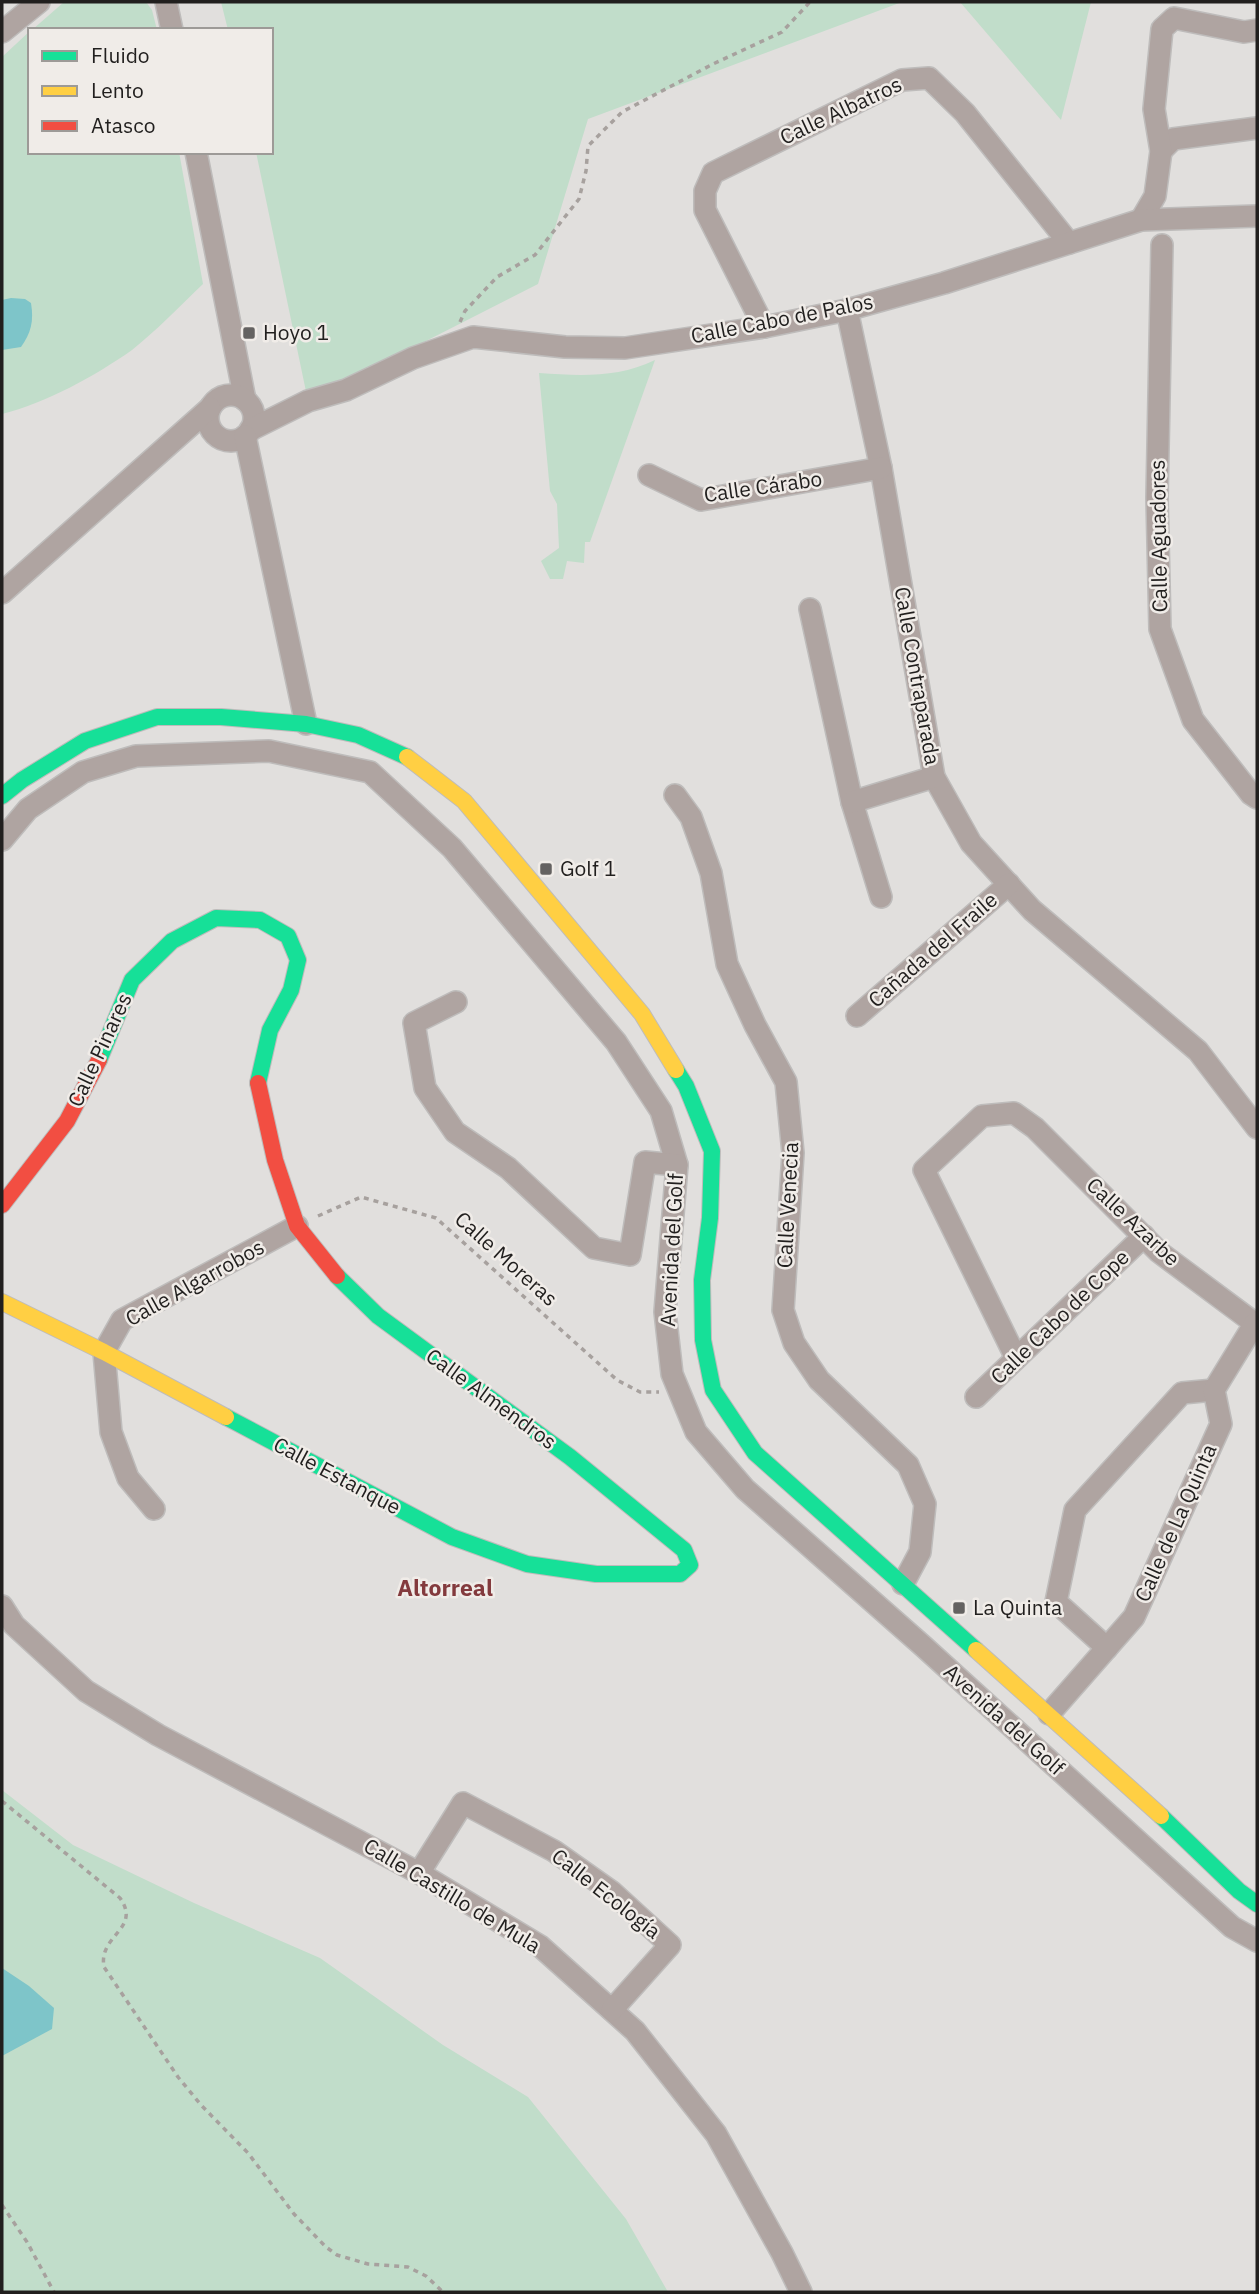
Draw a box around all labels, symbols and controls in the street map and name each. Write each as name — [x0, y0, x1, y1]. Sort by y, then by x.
legend — [28, 28, 273, 154]
text: Fluido — [91, 41, 150, 69]
street label: Calle Albatros — [775, 70, 906, 151]
text: Lento — [91, 76, 144, 104]
text: Atasco — [91, 111, 155, 139]
street label: Calle Cabo de Palos — [688, 287, 875, 349]
place label: Hoyo 1 — [263, 318, 329, 346]
marker: Hoyo 1 — [241, 325, 257, 341]
street label: Calle Aguadores — [1143, 459, 1173, 613]
street label: Calle Cárabo — [702, 464, 824, 508]
street label: Calle Contraparada — [889, 584, 947, 767]
place label: Golf 1 — [560, 854, 616, 882]
marker: Golf 1 — [538, 861, 554, 877]
street label: Cañada del Fraile — [862, 885, 1003, 1013]
street label: Calle Pinares — [61, 988, 138, 1111]
street label: Calle Venecia — [770, 1141, 804, 1269]
street label: Calle Azarbe — [1081, 1171, 1186, 1272]
street label: Avenida del Golf — [653, 1172, 689, 1327]
street label: Calle Moreras — [449, 1205, 564, 1312]
street label: Calle Algarrobos — [120, 1232, 269, 1332]
street label: Calle Cabo de Cope — [984, 1243, 1135, 1390]
street label: Calle Almendros — [421, 1341, 562, 1455]
street label: Calle Estanque — [269, 1430, 406, 1520]
street label: Calle de La Quinta — [1128, 1439, 1222, 1606]
district label: Altorreal — [397, 1572, 493, 1602]
place label: La Quinta — [973, 1593, 1062, 1621]
marker: La Quinta — [951, 1600, 967, 1616]
street label: Avenida del Golf — [938, 1657, 1071, 1781]
street label: Calle Castillo de Mula — [359, 1831, 546, 1959]
street label: Calle Ecología — [546, 1842, 667, 1945]

